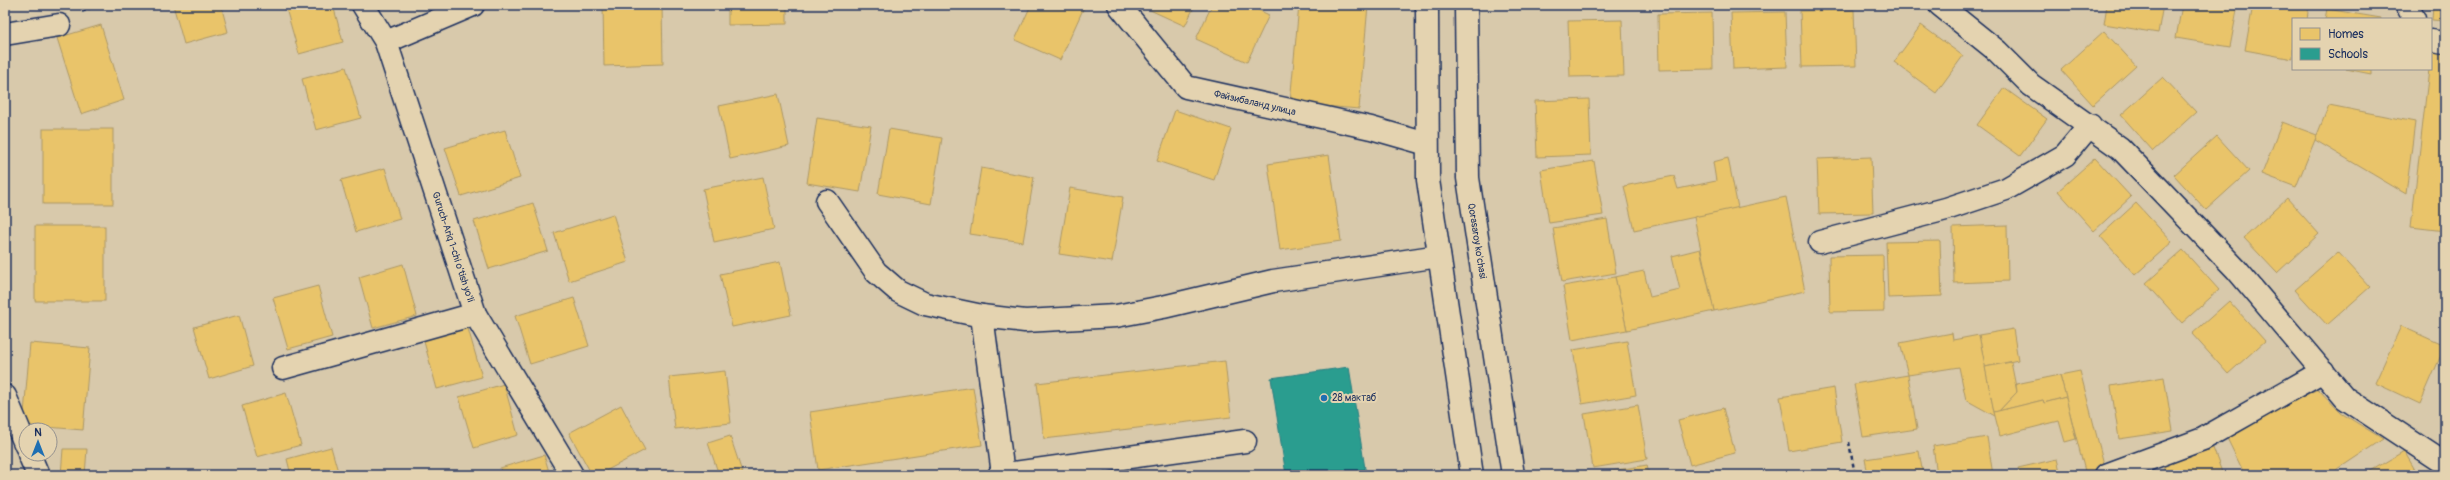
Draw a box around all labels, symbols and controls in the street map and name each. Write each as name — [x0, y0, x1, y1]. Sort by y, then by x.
legend — [2292, 18, 2432, 70]
text: Homes — [2328, 27, 2364, 42]
text: Schools — [2328, 47, 2368, 62]
street label: Файзибаланд улица — [1213, 88, 1298, 118]
street label: Guruch-Ariq 1-chi o'tish yo'li — [429, 190, 477, 304]
street label: Qorasaroy ko'chasi — [1465, 202, 1489, 280]
place label: 28 мактаб — [1332, 392, 1377, 404]
marker: 28 мактаб — [1319, 393, 1329, 403]
north arrow — [18, 422, 58, 462]
text: N — [34, 426, 42, 439]

